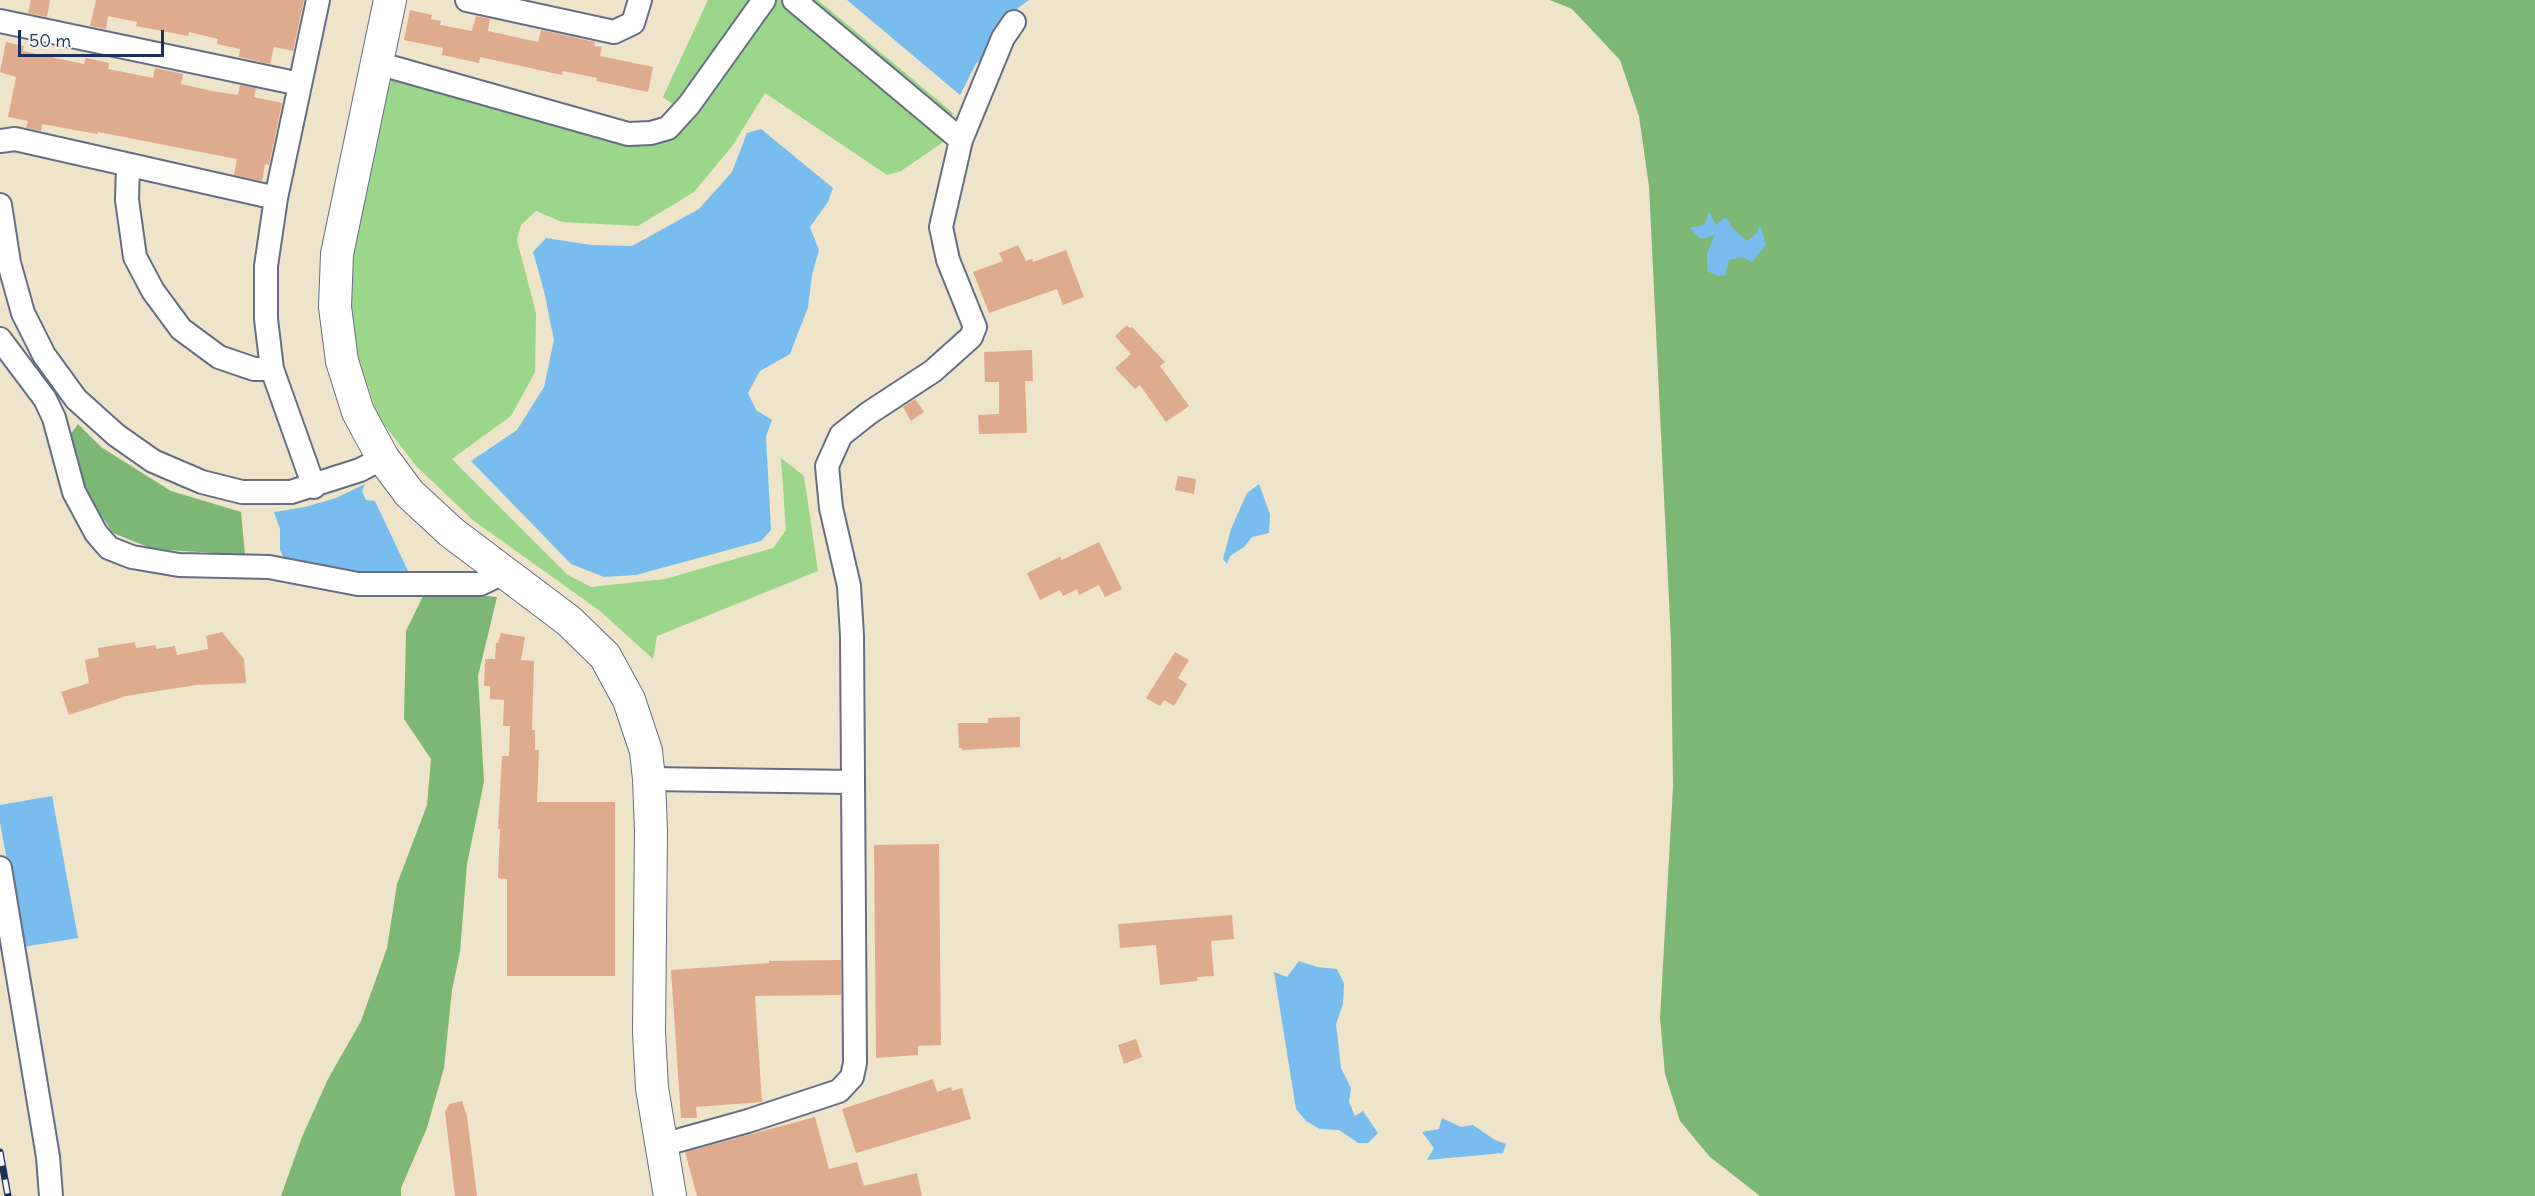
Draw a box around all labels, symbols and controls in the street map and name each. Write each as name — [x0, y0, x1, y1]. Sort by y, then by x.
scale bar — [21, 18, 166, 56]
text: 50 m — [29, 29, 71, 52]

